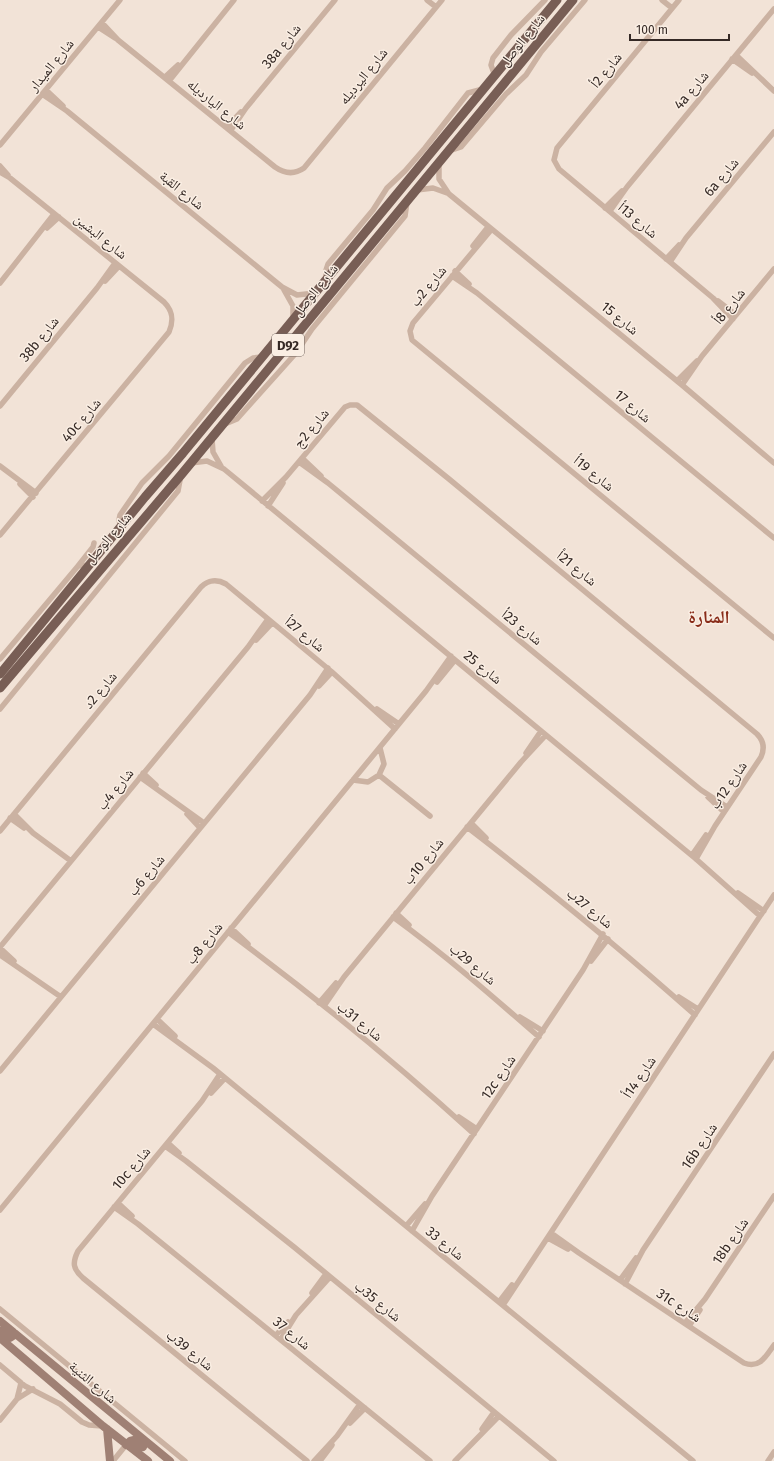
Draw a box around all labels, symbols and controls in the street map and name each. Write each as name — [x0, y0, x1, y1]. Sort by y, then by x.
street label: شارع الوصل — [496, 11, 549, 71]
scale bar — [630, 16, 729, 42]
street label: 38a شارع — [258, 21, 305, 73]
text: 100 m — [636, 23, 668, 37]
street label: شارع الميدار — [24, 36, 79, 96]
street label: شارع اليرديله — [335, 45, 392, 109]
street label: شارع 2أ — [587, 49, 627, 92]
street label: 4a شارع — [670, 67, 713, 114]
street label: شارع اليارديله — [183, 75, 250, 134]
street label: 6a شارع — [700, 154, 743, 201]
street label: شارع القبة — [155, 167, 207, 214]
street label: شارع 13أ — [613, 199, 661, 243]
street label: شارع البشين — [70, 210, 131, 264]
street label: شارع الوصل — [289, 261, 342, 321]
street label: شارع 2ب — [406, 262, 451, 311]
street label: شارع 8أ — [710, 285, 750, 329]
street label: شارع 15 — [597, 298, 642, 339]
street label: 38b شارع — [16, 313, 64, 366]
road number: D92 — [272, 334, 304, 356]
street label: شارع 17 — [610, 386, 654, 427]
street label: 40c شارع — [58, 395, 105, 446]
street label: شارع 2ج — [290, 405, 333, 452]
street label: شارع 19أ — [569, 452, 617, 496]
street label: شارع الوصل — [81, 509, 136, 568]
street label: شارع 21أ — [552, 547, 600, 590]
street label: شارع 23أ — [497, 606, 546, 650]
district label: المنارة — [688, 606, 730, 628]
street label: شارع 27أ — [280, 613, 328, 656]
street label: شارع 25 — [460, 647, 505, 689]
street label: شارع 2د — [80, 668, 122, 713]
street label: شارع 12ب — [706, 758, 751, 813]
street label: شارع 4ب — [93, 765, 138, 814]
street label: شارع 10ب — [399, 835, 448, 889]
street label: شارع 6ب — [124, 851, 169, 900]
street label: شارع 27ب — [563, 885, 616, 933]
street label: شارع 8ب — [182, 919, 227, 968]
street label: شارع 29ب — [445, 940, 499, 989]
street label: شارع 31ب — [333, 998, 386, 1046]
street label: 12c شارع — [477, 1052, 520, 1103]
street label: شارع 14أ — [619, 1053, 660, 1102]
street label: 16b شارع — [678, 1120, 722, 1173]
street label: 10c شارع — [109, 1143, 155, 1194]
street label: 18b شارع — [709, 1215, 753, 1268]
street label: شارع 33 — [421, 1223, 467, 1265]
street label: شارع 35ب — [350, 1277, 404, 1326]
street label: 31c شارع — [653, 1285, 704, 1327]
street label: شارع 37 — [269, 1313, 314, 1354]
street label: شارع 39ب — [162, 1326, 217, 1375]
street label: شارع الثنية — [65, 1358, 120, 1408]

